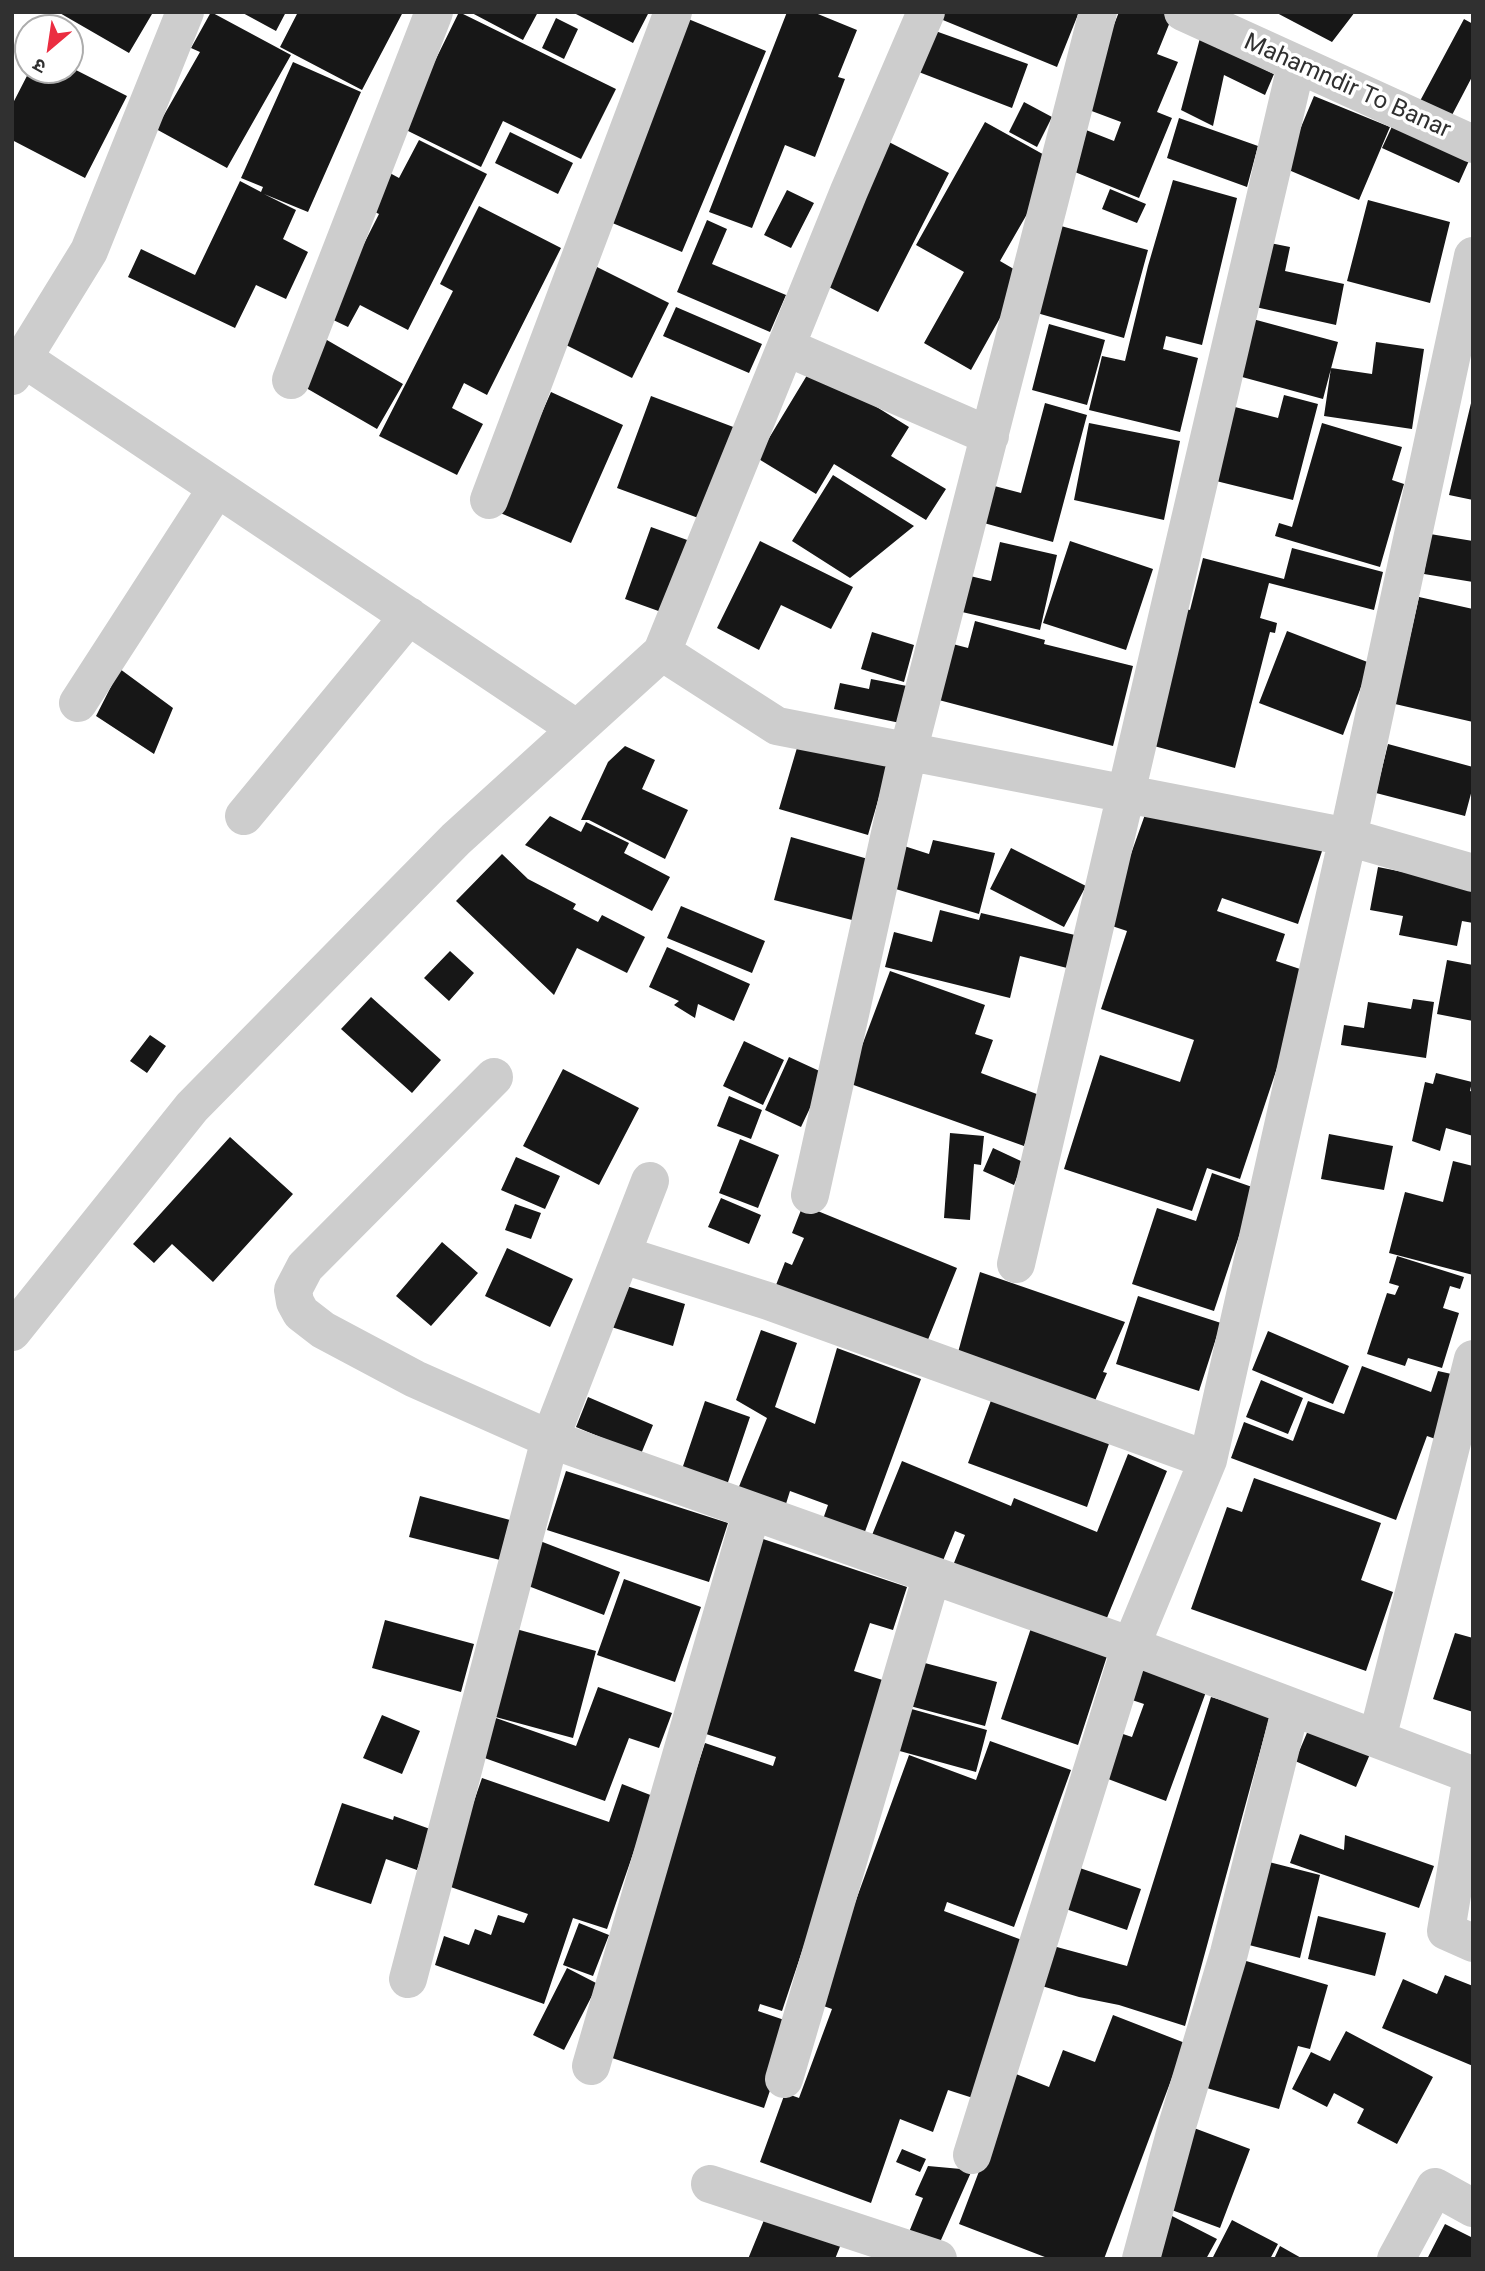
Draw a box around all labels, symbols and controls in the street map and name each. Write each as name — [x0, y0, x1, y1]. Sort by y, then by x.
north arrow — [14, 14, 84, 84]
street label: Mahamndir To Banar — [1239, 28, 1455, 146]
text: उ — [29, 53, 50, 79]

